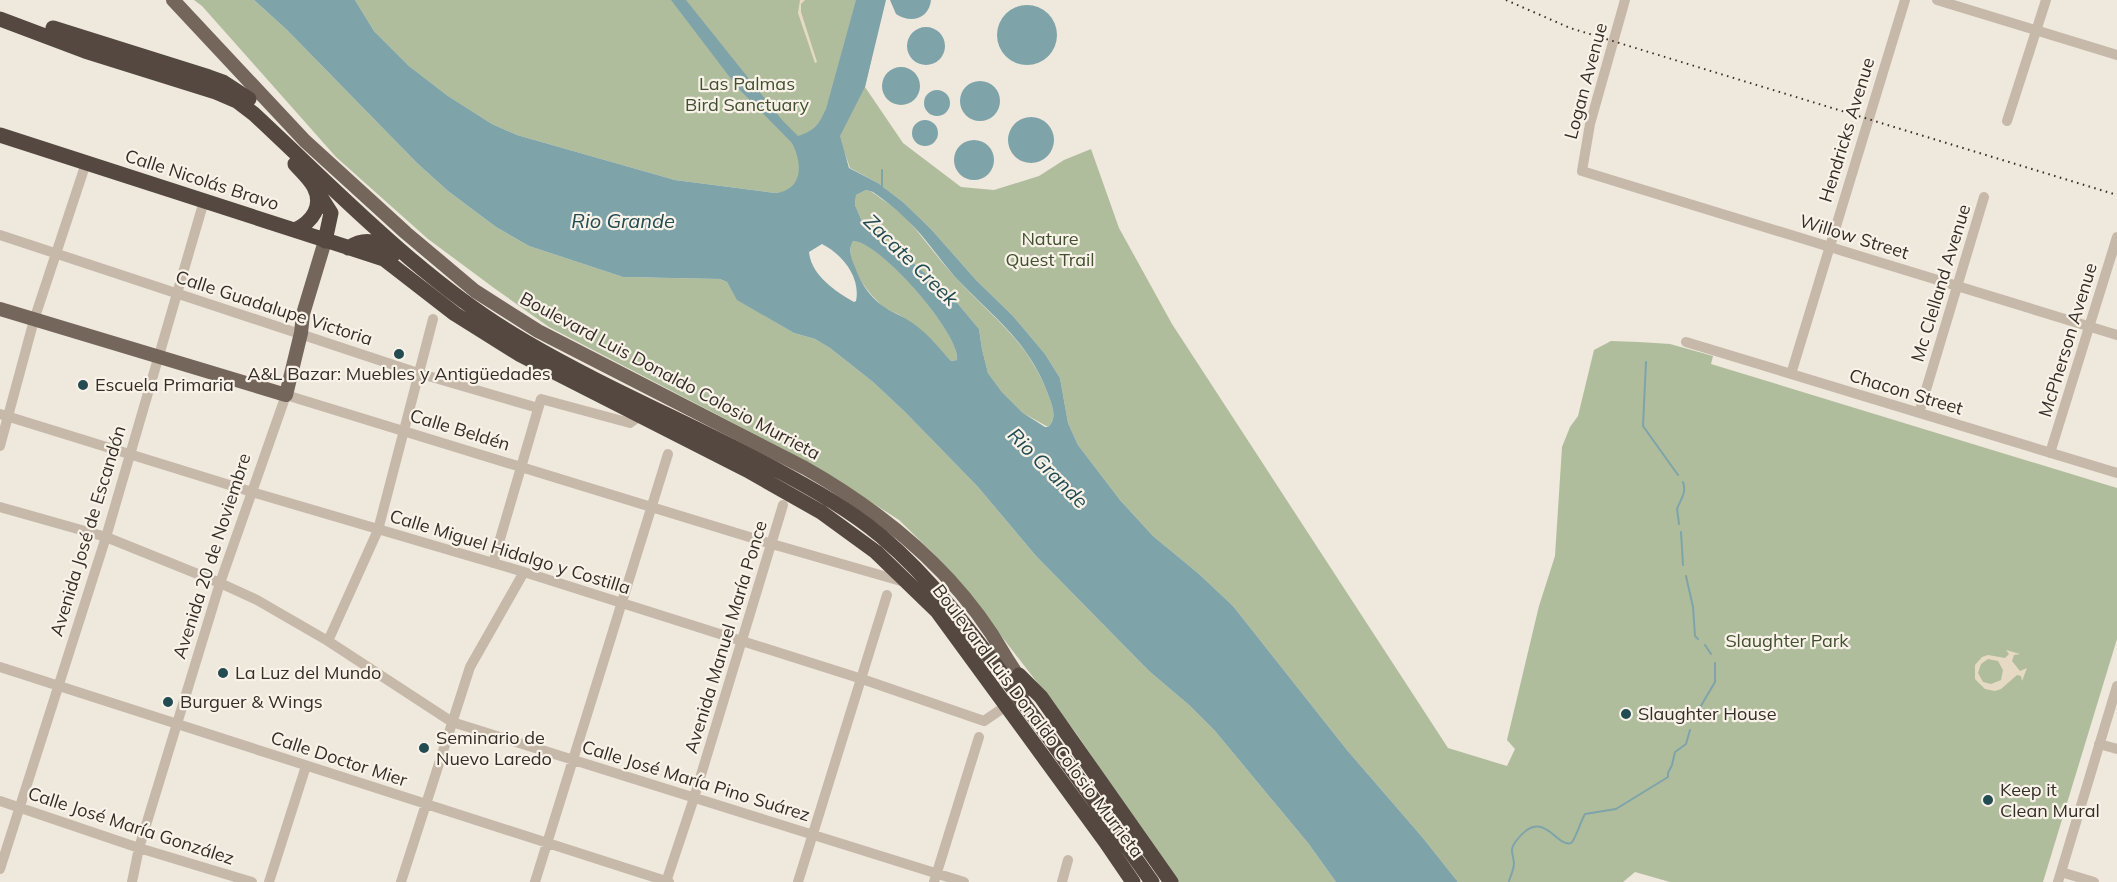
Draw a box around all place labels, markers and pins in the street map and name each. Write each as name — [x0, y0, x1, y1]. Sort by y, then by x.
marker: A&L Bazar: Muebles y Antigüedades — [392, 347, 406, 361]
place label: A&L Bazar: Muebles y Antigüedades — [247, 362, 551, 385]
place label: Escuela Primaria — [95, 373, 234, 396]
marker: Escuela Primaria — [76, 378, 90, 392]
place label: La Luz del Mundo — [235, 661, 381, 684]
marker: La Luz del Mundo — [216, 666, 230, 680]
place label: Burguer & Wings — [180, 690, 323, 713]
marker: Burguer & Wings — [161, 695, 175, 709]
place label: Slaughter House — [1638, 702, 1777, 725]
marker: Slaughter House — [1619, 707, 1633, 721]
place label: Seminario de Nuevo Laredo — [436, 726, 552, 770]
marker: Seminario de Nuevo Laredo — [417, 741, 431, 755]
place label: Keep it Clean Mural — [2000, 778, 2100, 822]
marker: Keep it Clean Mural — [1981, 793, 1995, 807]

